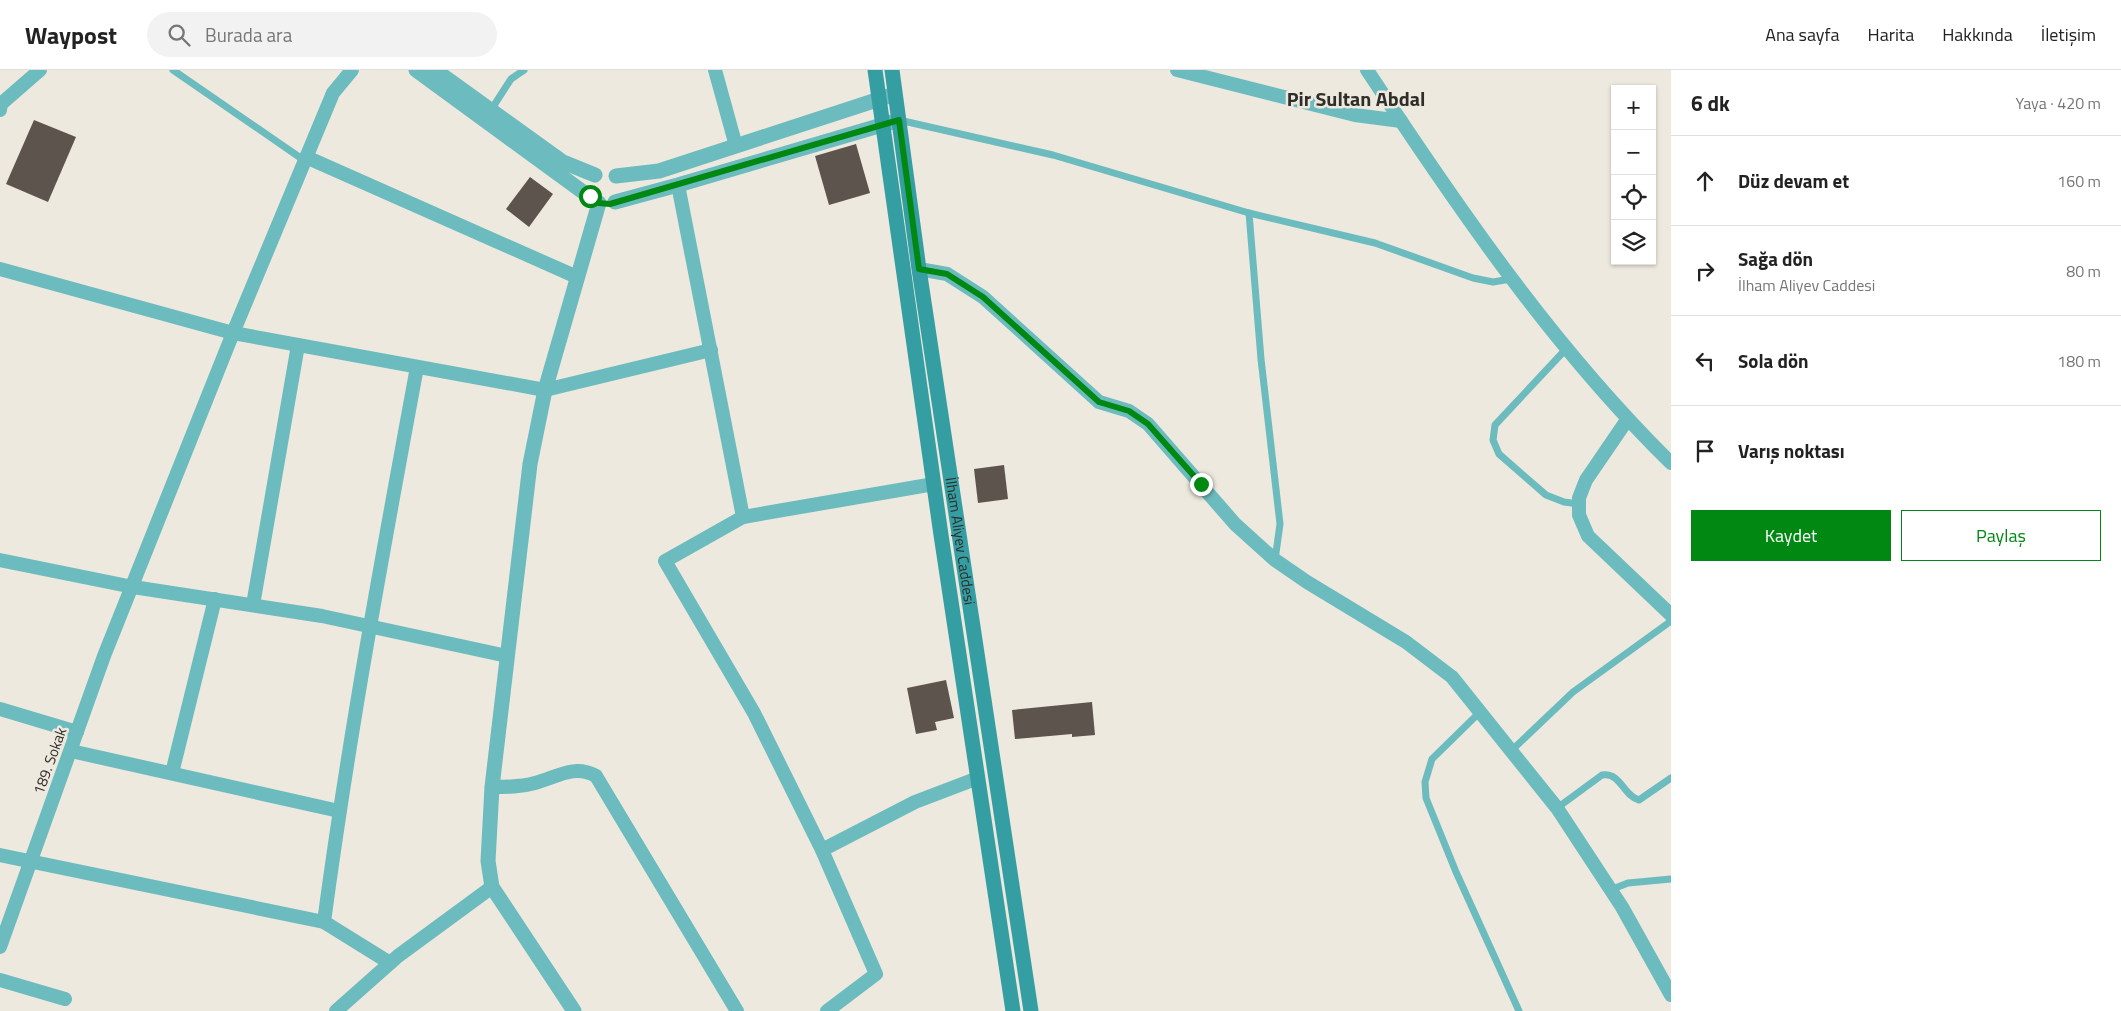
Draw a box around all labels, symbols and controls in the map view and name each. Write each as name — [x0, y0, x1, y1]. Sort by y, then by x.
search box — [147, 12, 497, 57]
text: Waypost — [25, 17, 117, 53]
text: Burada ara — [205, 20, 292, 49]
icon: search — [165, 21, 193, 49]
text: Ana sayfa — [1765, 21, 1840, 48]
text: Harita — [1868, 21, 1914, 48]
text: Hakkında — [1942, 21, 2013, 48]
text: İletişim — [2041, 21, 2096, 48]
district label: Pir Sultan Abdal — [1287, 83, 1425, 114]
map controls — [1611, 85, 1656, 265]
button: + — [1611, 85, 1656, 130]
text: 6 dk — [1691, 87, 1730, 119]
text: Yaya · 420 m — [2016, 91, 2101, 115]
button: − — [1611, 130, 1656, 175]
text: Düz devam et — [1738, 166, 1849, 195]
icon: ahead — [1691, 167, 1719, 195]
text: 160 m — [2057, 169, 2101, 193]
button: locate — [1611, 175, 1656, 220]
route start — [579, 185, 602, 208]
button: layers — [1611, 220, 1656, 265]
text: Sağa dön — [1738, 244, 1813, 273]
icon: right — [1691, 257, 1719, 285]
text: 80 m — [2066, 259, 2101, 283]
text: İlham Aliyev Caddesi — [1738, 273, 1875, 297]
text: Sola dön — [1738, 346, 1809, 375]
icon: left — [1691, 347, 1719, 375]
text: 180 m — [2057, 349, 2101, 373]
text: Varış noktası — [1738, 436, 1845, 465]
icon: arrive — [1691, 437, 1719, 465]
route end — [1190, 473, 1213, 496]
street label: İlham Aliyev Caddesi — [940, 476, 982, 606]
button: Kaydet — [1691, 510, 1891, 561]
button: Paylaş — [1901, 510, 2101, 561]
street label: 189. Sokak — [27, 724, 72, 797]

